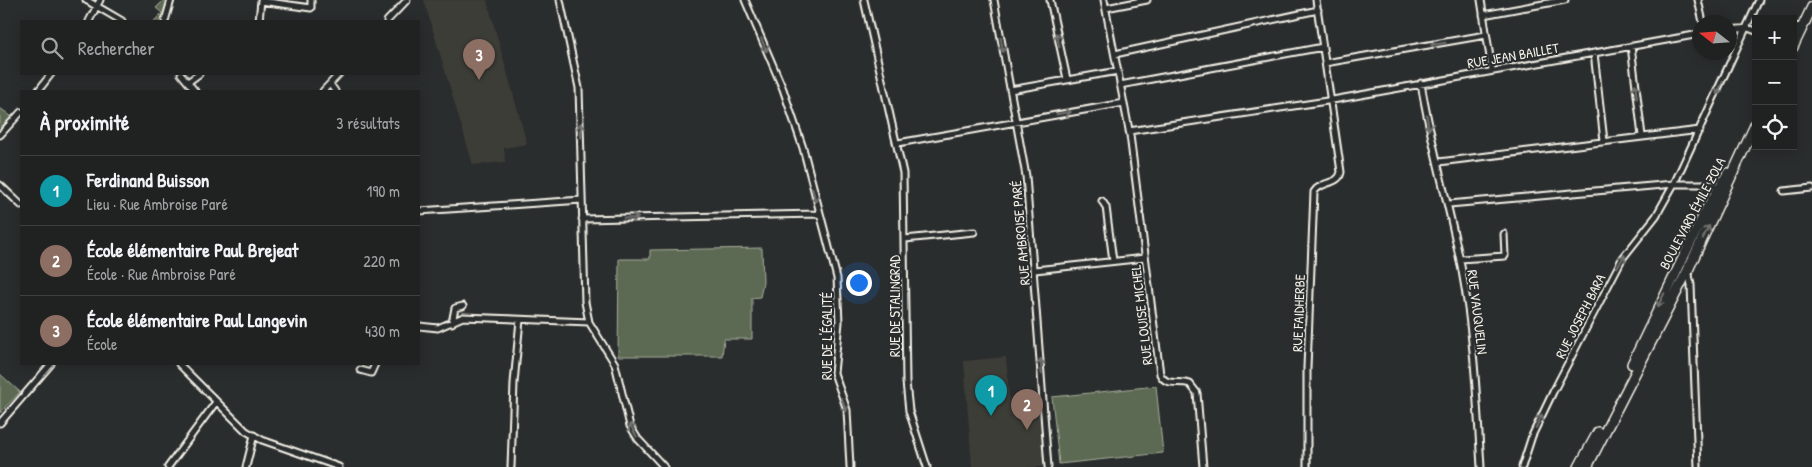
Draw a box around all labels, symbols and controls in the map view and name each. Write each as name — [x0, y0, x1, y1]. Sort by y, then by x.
north arrow — [1692, 15, 1737, 60]
map controls — [1752, 15, 1797, 150]
button: + — [1752, 15, 1797, 60]
search box — [20, 20, 420, 75]
one-way arrow — [1053, 32, 1063, 48]
icon: search — [38, 34, 66, 62]
text: Rechercher — [78, 35, 155, 61]
one-way arrow — [997, 36, 1007, 52]
one-way arrow — [760, 37, 769, 52]
street label: RUE JEAN BAILLET — [1466, 38, 1561, 72]
pin: 3 — [463, 39, 495, 80]
one-way arrow — [1431, 39, 1447, 49]
button: − — [1752, 60, 1797, 105]
one-way arrow — [1715, 80, 1725, 95]
one-way arrow — [1631, 84, 1641, 100]
button: locate — [1752, 105, 1797, 150]
text: À proximité — [40, 108, 129, 137]
one-way arrow — [1055, 108, 1071, 118]
text: 3 résultats — [336, 112, 400, 134]
one-way arrow — [1423, 115, 1433, 131]
one-way arrow — [576, 123, 586, 139]
street label: BOULEVARD ÉMILE ZOLA — [1654, 154, 1730, 272]
text: Ferdinand Buisson — [87, 167, 209, 193]
text: 1 — [53, 180, 59, 202]
text: 190 m — [367, 180, 400, 202]
street label: RUE AMBROISE PARÉ — [1006, 180, 1034, 286]
one-way arrow — [810, 187, 819, 203]
text: Lieu · Rue Ambroise Paré — [87, 193, 228, 215]
one-way arrow — [622, 213, 638, 223]
one-way arrow — [1702, 225, 1711, 240]
text: École élémentaire Paul Brejeat — [87, 237, 298, 263]
text: 2 — [52, 250, 60, 272]
text: 220 m — [363, 250, 400, 272]
street label: RUE DE STALINGRAD — [885, 255, 904, 357]
one-way arrow — [1617, 255, 1627, 269]
text: École · Rue Ambroise Paré — [87, 263, 236, 285]
street label: RUE LOUISE MICHEL — [1125, 264, 1157, 366]
street label: RUE VAUQUELIN — [1463, 269, 1493, 355]
your location — [846, 270, 872, 296]
street label: RUE JOSEPH BARA — [1550, 270, 1610, 362]
street label: RUE FAIDHERBE — [1287, 274, 1309, 352]
street label: RUE DE L'ÉGALITÉ — [817, 292, 836, 380]
one-way arrow — [1656, 292, 1666, 307]
text: École élémentaire Paul Langevin — [87, 307, 307, 333]
text: 3 — [52, 320, 60, 342]
text: 430 m — [365, 320, 400, 342]
text: École — [87, 333, 117, 355]
one-way arrow — [1037, 358, 1046, 374]
pin: 1 — [975, 375, 1007, 416]
pin: 2 — [1011, 389, 1043, 430]
one-way arrow — [840, 397, 850, 413]
one-way arrow — [1534, 414, 1544, 429]
one-way arrow — [628, 423, 637, 438]

